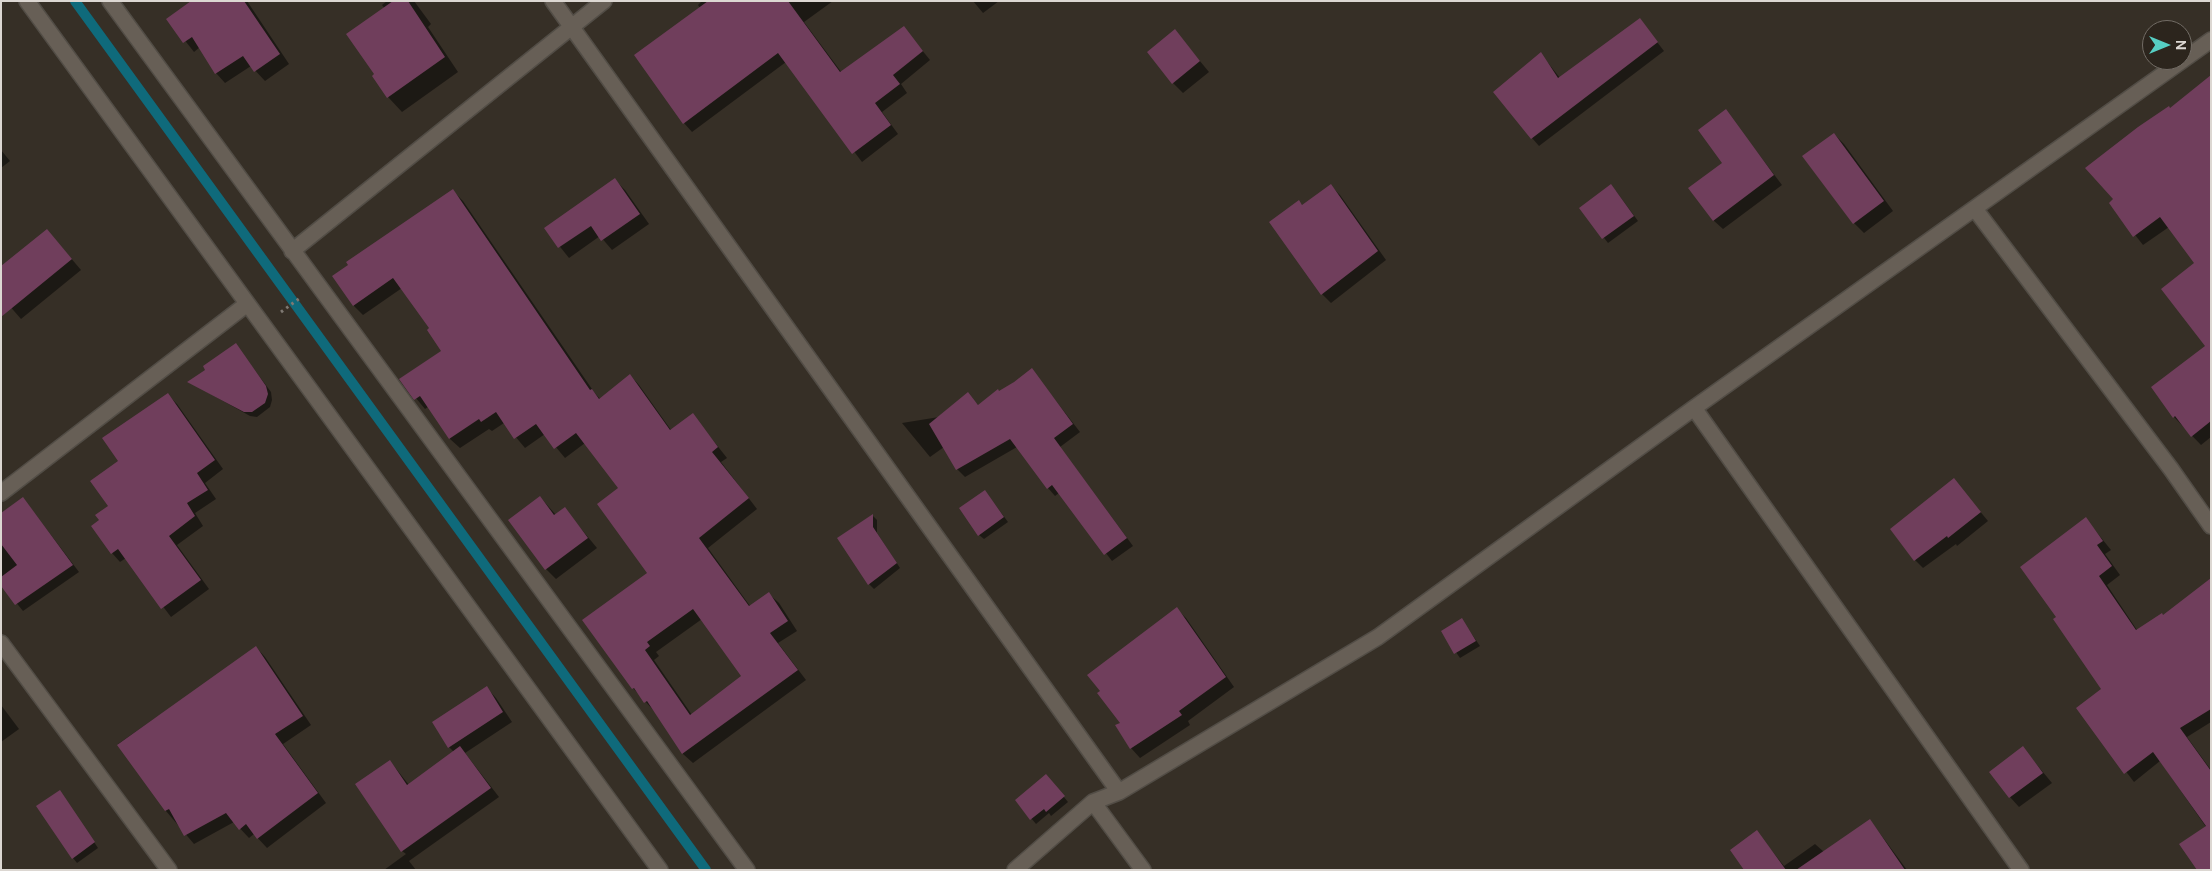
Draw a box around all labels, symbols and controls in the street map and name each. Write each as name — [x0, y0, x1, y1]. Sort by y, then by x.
north arrow — [2142, 20, 2192, 70]
text: N — [2172, 40, 2190, 50]

